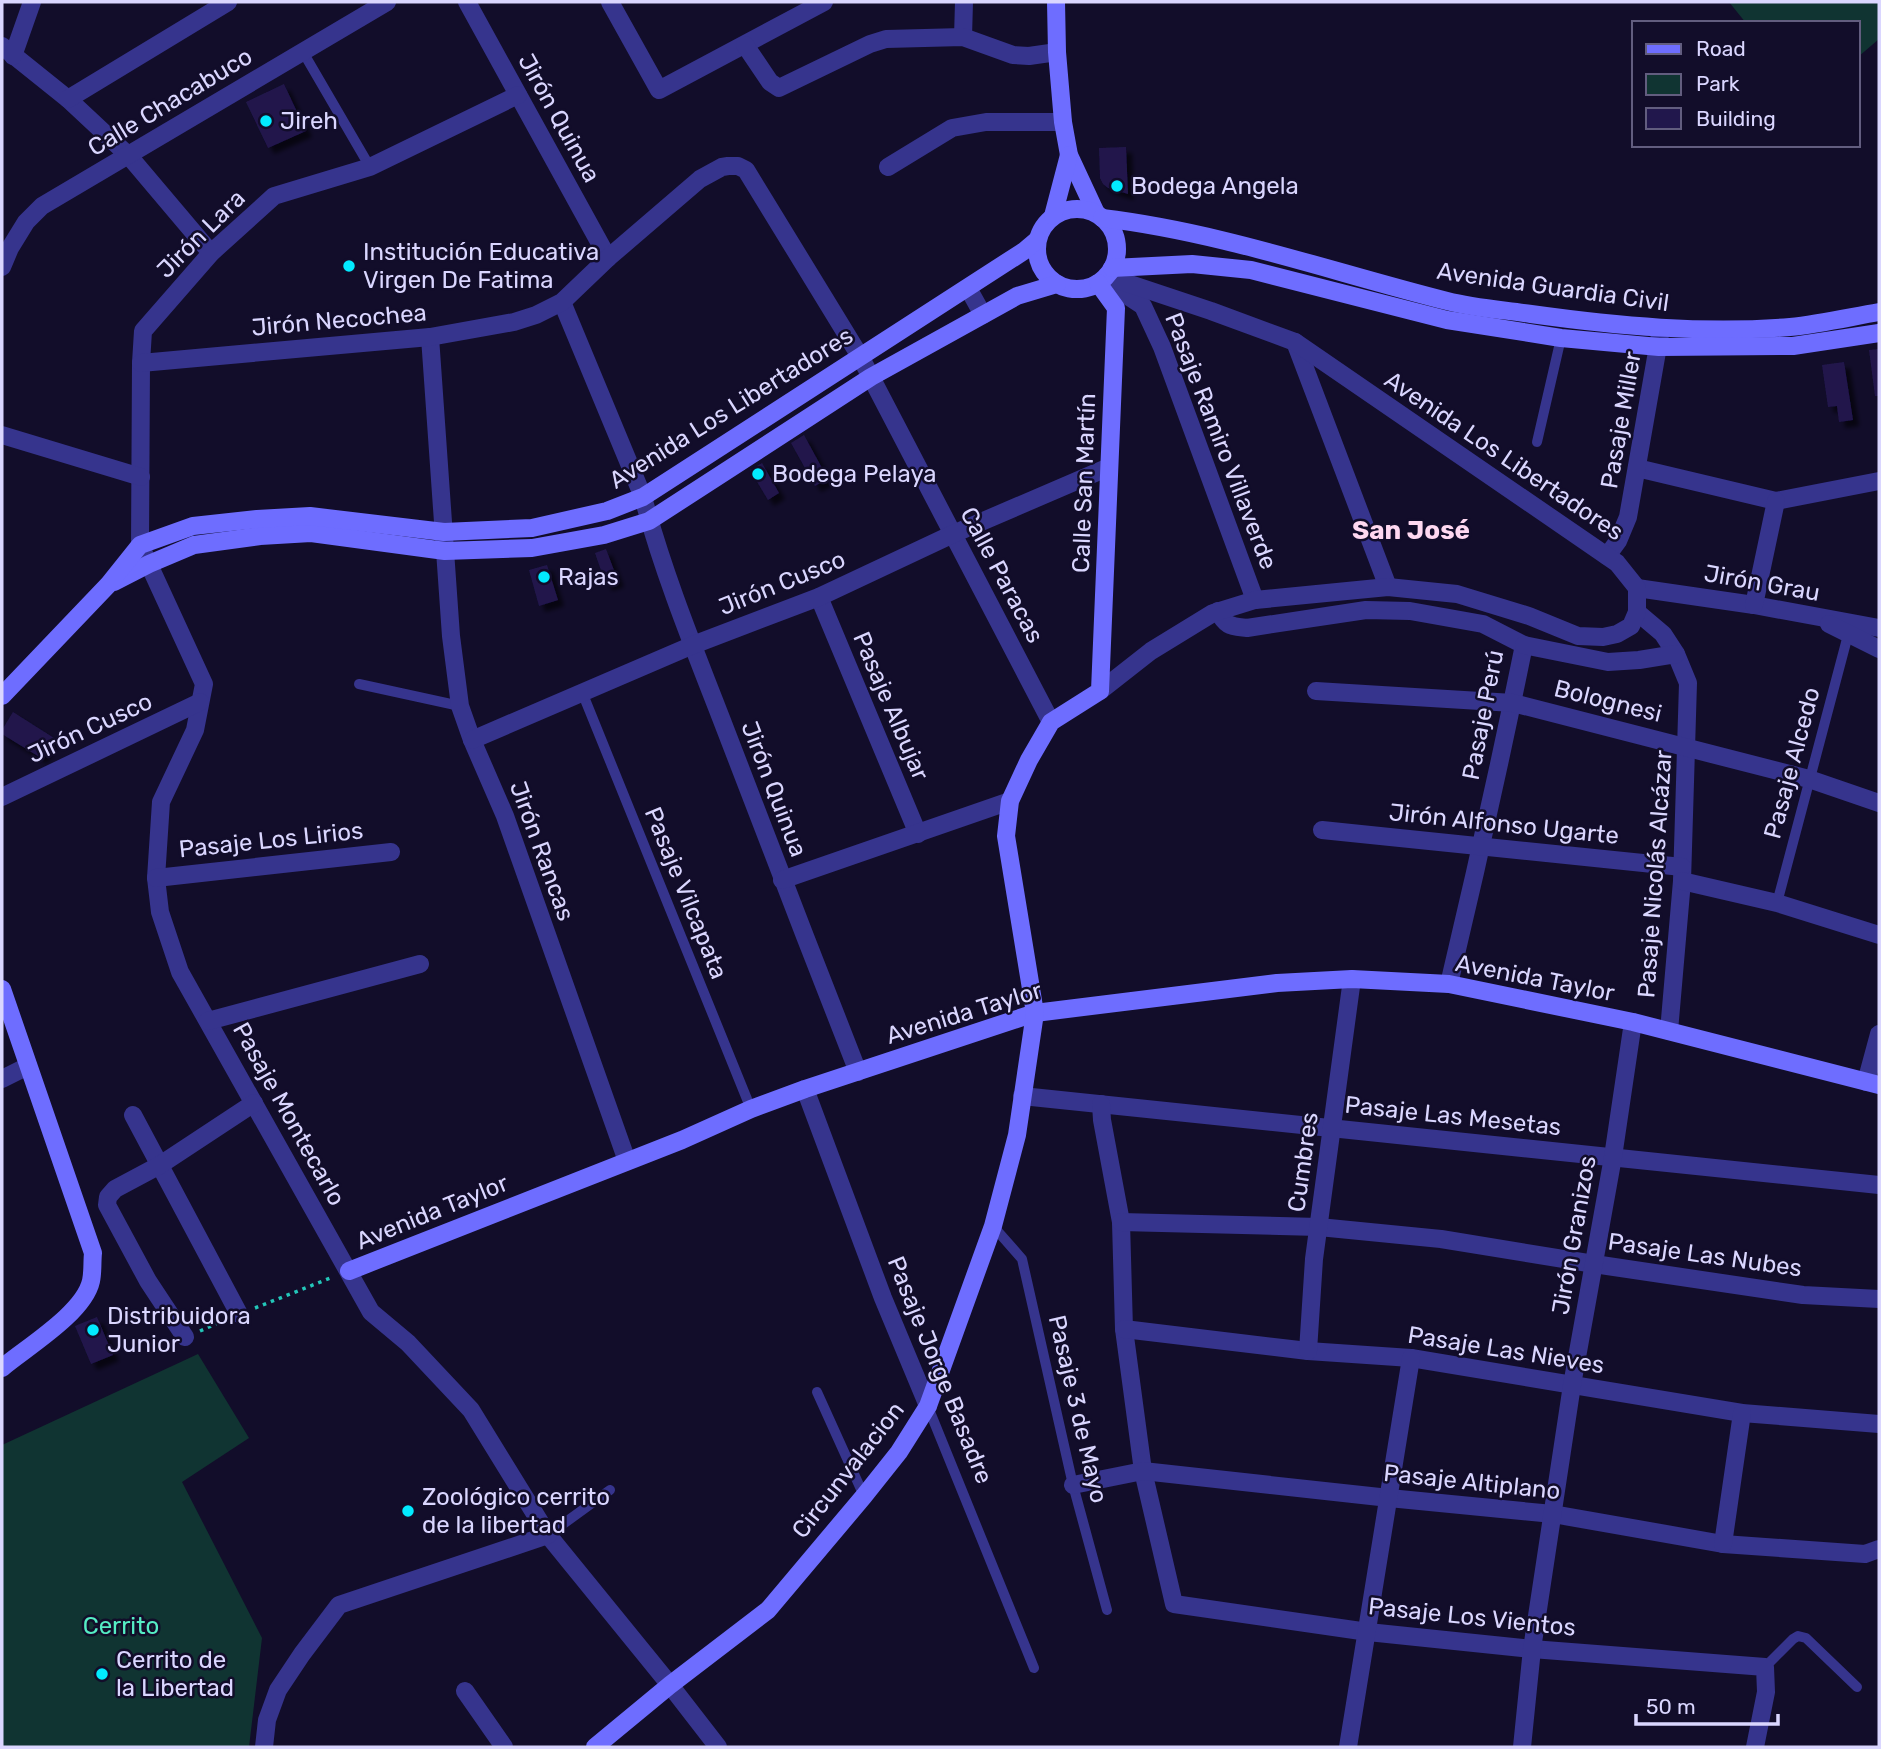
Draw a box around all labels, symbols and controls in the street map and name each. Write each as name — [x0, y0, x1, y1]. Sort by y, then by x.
legend — [1632, 21, 1860, 147]
text: Road — [1696, 36, 1746, 61]
street label: Calle Chacabuco — [83, 42, 257, 162]
street label: Jirón Quinua — [512, 49, 606, 187]
text: Park — [1696, 71, 1740, 96]
text: Building — [1696, 106, 1776, 131]
place label: Jireh — [280, 107, 338, 135]
marker: Jireh — [258, 113, 274, 129]
place label: Bodega Angela — [1131, 172, 1299, 200]
marker: Bodega Angela — [1109, 178, 1125, 194]
street label: Jirón Lara — [151, 184, 251, 284]
place label: Institución Educativa Virgen De Fatima — [363, 238, 599, 294]
street label: Avenida Guardia Civil — [1435, 257, 1671, 317]
marker: Institución Educativa Virgen De Fatima — [341, 258, 357, 274]
street label: Jirón Necochea — [250, 298, 428, 342]
street label: Pasaje Ramiro Villaverde — [1159, 309, 1283, 573]
street label: Avenida Los Libertadores — [604, 321, 858, 495]
street label: Pasaje Miller — [1595, 349, 1647, 491]
street label: Avenida Los Libertadores — [1379, 366, 1629, 546]
street label: Calle San Martín — [1067, 393, 1101, 573]
place label: Bodega Pelaya — [772, 460, 937, 488]
marker: Bodega Pelaya — [750, 466, 766, 482]
street label: Calle Paracas — [955, 502, 1049, 648]
district label: San José — [1352, 515, 1470, 546]
street label: Jirón Cusco — [715, 545, 849, 621]
street label: Jirón Grau — [1702, 559, 1822, 607]
place label: Rajas — [558, 563, 619, 591]
marker: Rajas — [536, 569, 552, 585]
street label: Pasaje Albujar — [847, 628, 935, 784]
street label: Pasaje Perú — [1457, 648, 1509, 782]
street label: Bolognesi — [1551, 674, 1665, 728]
street label: Pasaje Alcedo — [1758, 684, 1826, 842]
street label: Jirón Cusco — [23, 687, 157, 769]
street label: Jirón Quinua — [735, 717, 813, 861]
street label: Pasaje Nicolás Alcázar — [1632, 749, 1678, 999]
street label: Jirón Rancas — [504, 777, 580, 925]
street label: Jirón Alfonso Ugarte — [1388, 798, 1620, 850]
street label: Pasaje Vilcapata — [639, 803, 733, 983]
street label: Pasaje Los Lirios — [178, 816, 364, 864]
street label: Avenida Taylor — [1453, 949, 1617, 1007]
street label: Avenida Taylor — [883, 976, 1045, 1050]
street label: Pasaje Montecarlo — [227, 1018, 351, 1210]
street label: Pasaje Las Mesetas — [1343, 1091, 1563, 1141]
street label: Cumbres — [1282, 1110, 1324, 1214]
street label: Jirón Granizos — [1546, 1153, 1602, 1317]
street label: Avenida Taylor — [352, 1169, 512, 1255]
street label: Pasaje Las Nubes — [1606, 1228, 1804, 1282]
street label: Pasaje Jorge Basadre — [882, 1252, 998, 1488]
place label: Distribuidora Junior — [107, 1302, 251, 1358]
street label: Pasaje 3 de Mayo — [1043, 1312, 1113, 1506]
street label: Pasaje Las Nieves — [1406, 1321, 1606, 1379]
marker: Distribuidora Junior — [85, 1322, 101, 1338]
street label: Circunvalacion — [786, 1396, 910, 1544]
street label: Pasaje Altiplano — [1382, 1459, 1562, 1505]
place label: Zoológico cerrito de la libertad — [422, 1483, 610, 1539]
marker: Zoológico cerrito de la libertad — [400, 1503, 416, 1519]
street label: Pasaje Los Vientos — [1367, 1592, 1577, 1642]
park label: Cerrito — [83, 1612, 159, 1640]
place label: Cerrito de la Libertad — [116, 1646, 234, 1702]
marker: Cerrito de la Libertad — [94, 1666, 110, 1682]
scale bar — [1636, 1682, 1778, 1726]
text: 50 m — [1646, 1694, 1696, 1719]

